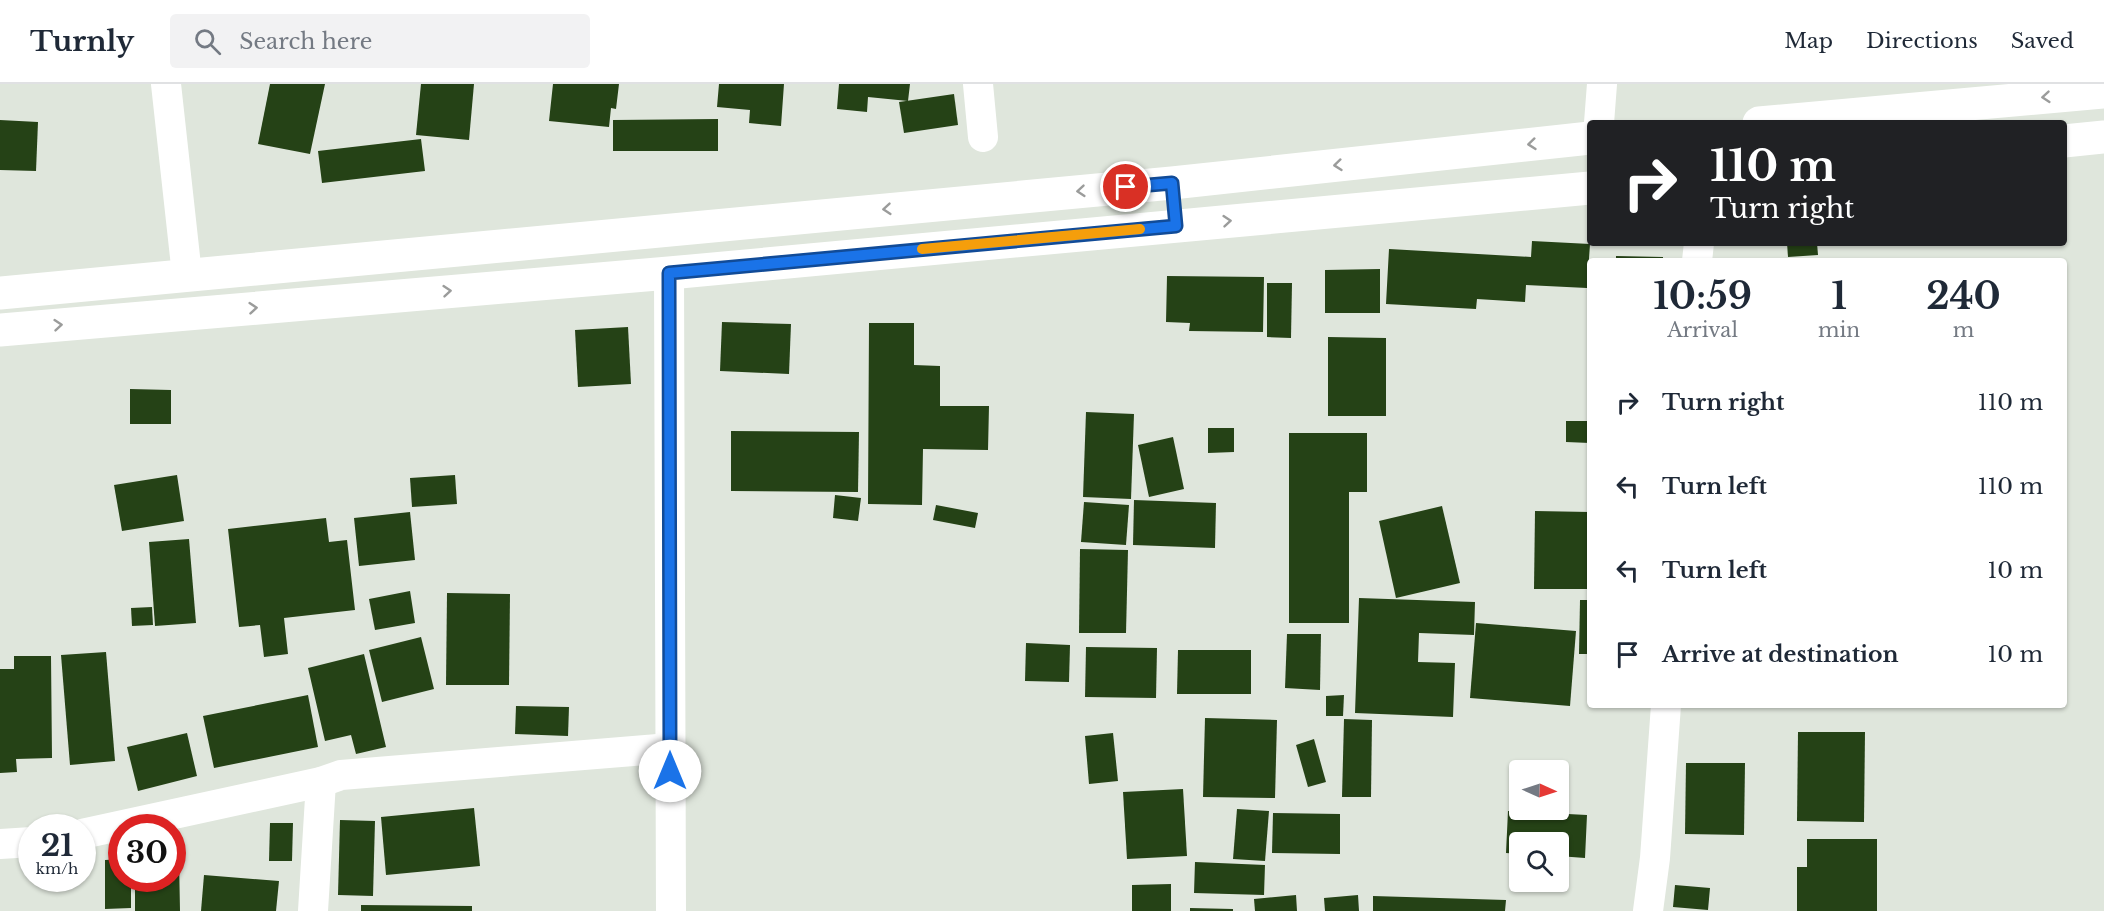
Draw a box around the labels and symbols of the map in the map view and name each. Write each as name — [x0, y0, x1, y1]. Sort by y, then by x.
one-way arrow — [2041, 90, 2050, 103]
one-way arrow — [1527, 138, 1536, 150]
one-way arrow — [1333, 158, 1342, 171]
pin — [1100, 161, 1151, 212]
one-way arrow — [1077, 184, 1086, 197]
one-way arrow — [883, 202, 892, 215]
one-way arrow — [1222, 215, 1231, 228]
one-way arrow — [442, 285, 451, 298]
one-way arrow — [248, 302, 257, 315]
one-way arrow — [54, 319, 63, 332]
position arrow — [638, 739, 702, 803]
north arrow — [1509, 760, 1569, 820]
speed limit sign: 30 — [108, 814, 186, 892]

